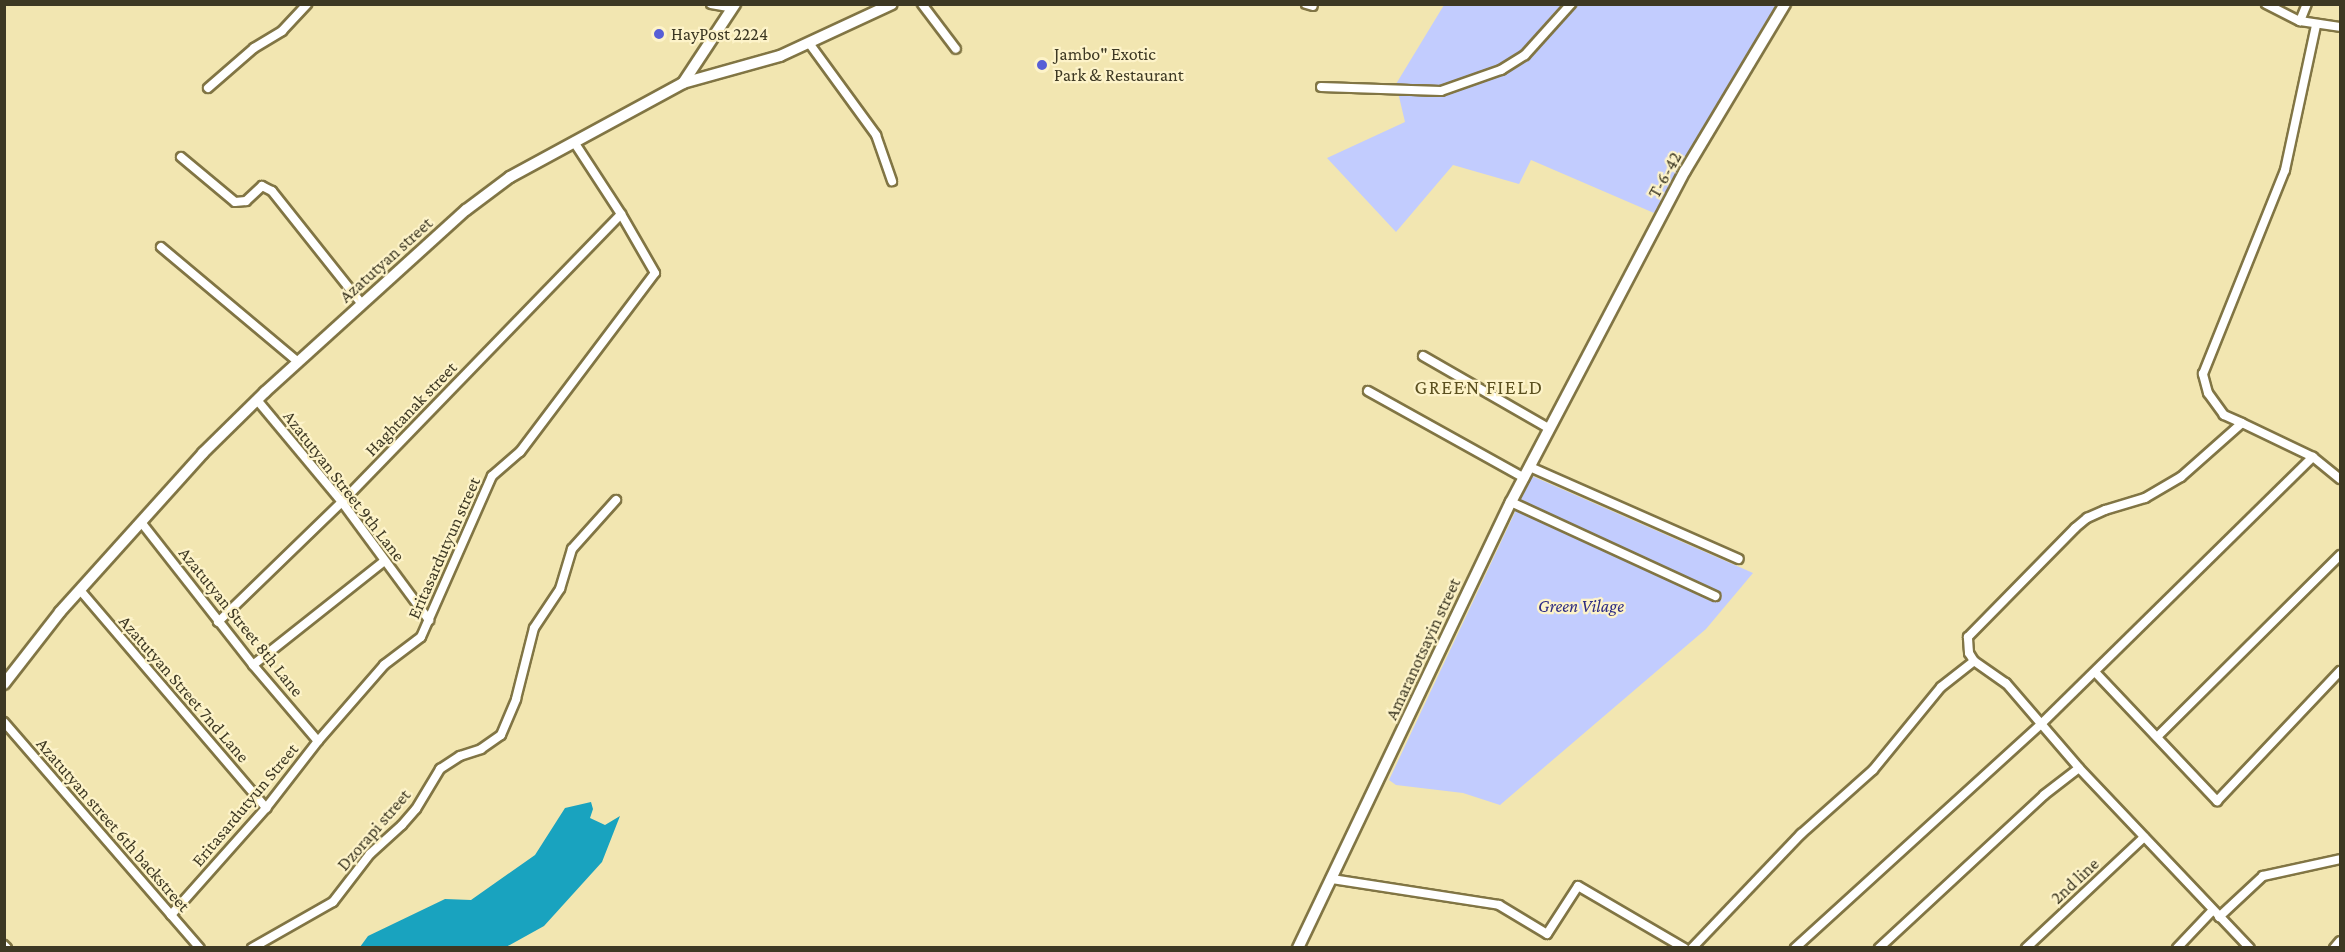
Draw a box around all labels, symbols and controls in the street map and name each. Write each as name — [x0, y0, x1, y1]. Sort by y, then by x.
place label: HayPost 2224 — [671, 23, 768, 45]
marker: HayPost 2224 — [652, 27, 666, 41]
place label: Jambo" Exotic Park & Restaurant — [1054, 44, 1184, 86]
marker: Jambo" Exotic Park & Restaurant — [1035, 58, 1049, 72]
street label: T-6-42 — [1644, 148, 1686, 202]
street label: Azatutyan street — [335, 213, 437, 307]
street label: Haghtanak street — [360, 357, 462, 461]
district label: GREEN FIELD — [1415, 375, 1543, 399]
street label: Azatutyan Street 9th Lane — [278, 406, 410, 566]
street label: Eritasardutyun street — [403, 474, 485, 622]
street label: Azatutyan Street 8th Lane — [174, 543, 308, 701]
street label: Amaranotsayin street — [1381, 575, 1465, 723]
park label: Green Vilage — [1538, 595, 1624, 617]
street label: Azatutyan Street 7nd Lane — [114, 611, 254, 767]
street label: Azatutyan street 6th backstreet — [31, 734, 195, 916]
street label: Eritasardutyun Street — [187, 739, 303, 871]
street label: Dzorapi street — [333, 785, 415, 875]
street label: 2nd line — [2046, 853, 2104, 909]

